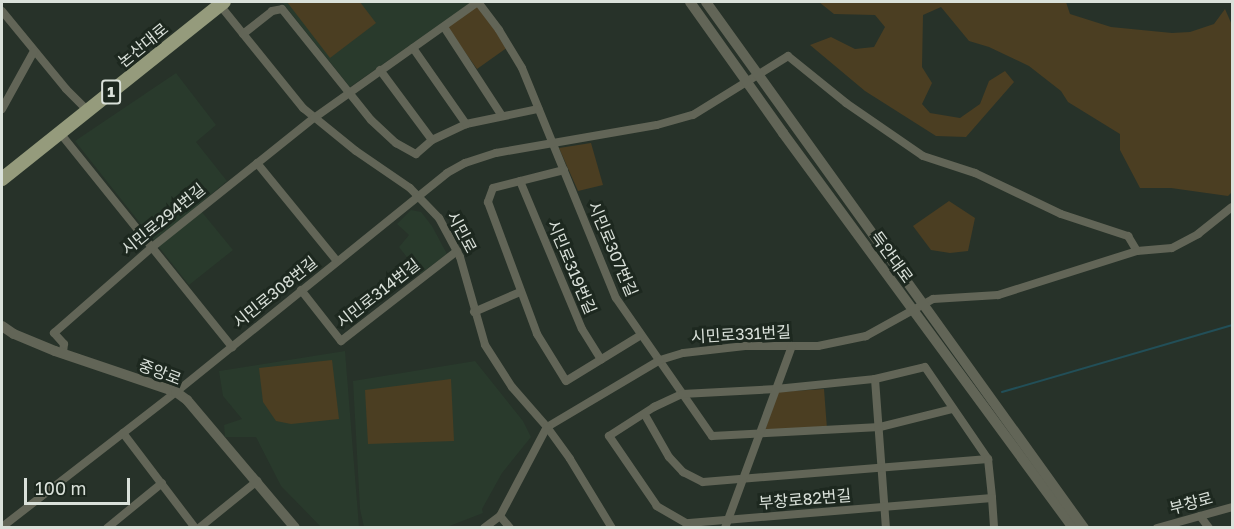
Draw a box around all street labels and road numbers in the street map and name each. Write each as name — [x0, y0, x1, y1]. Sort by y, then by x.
street label: 논산대로 — [114, 19, 172, 71]
road number: 1 — [100, 80, 122, 104]
street label: 시민로294번길 — [117, 179, 209, 259]
street label: 시민로307번길 — [584, 199, 642, 299]
street label: 시민로 — [443, 208, 481, 256]
street label: 시민로319번길 — [544, 217, 600, 317]
street label: 득안대로 — [867, 228, 917, 286]
street label: 시민로308번길 — [229, 252, 321, 332]
street label: 시민로314번길 — [333, 255, 423, 331]
street label: 시민로331번길 — [691, 322, 791, 346]
street label: 중앙로 — [136, 355, 184, 389]
street label: 부창로82번길 — [758, 485, 852, 513]
street label: 부창로 — [1167, 488, 1215, 518]

